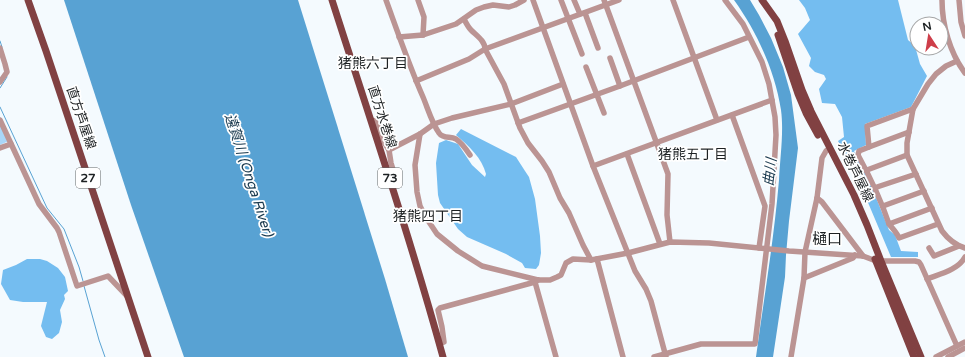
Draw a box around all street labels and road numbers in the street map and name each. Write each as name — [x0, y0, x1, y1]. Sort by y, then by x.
street label: 直方水巻線 — [364, 84, 400, 150]
street label: 直方芦屋線 — [63, 85, 99, 151]
street label: 水巻芦屋線 — [834, 139, 876, 205]
road number: 27 — [76, 168, 100, 188]
road number: 73 — [378, 168, 402, 188]

